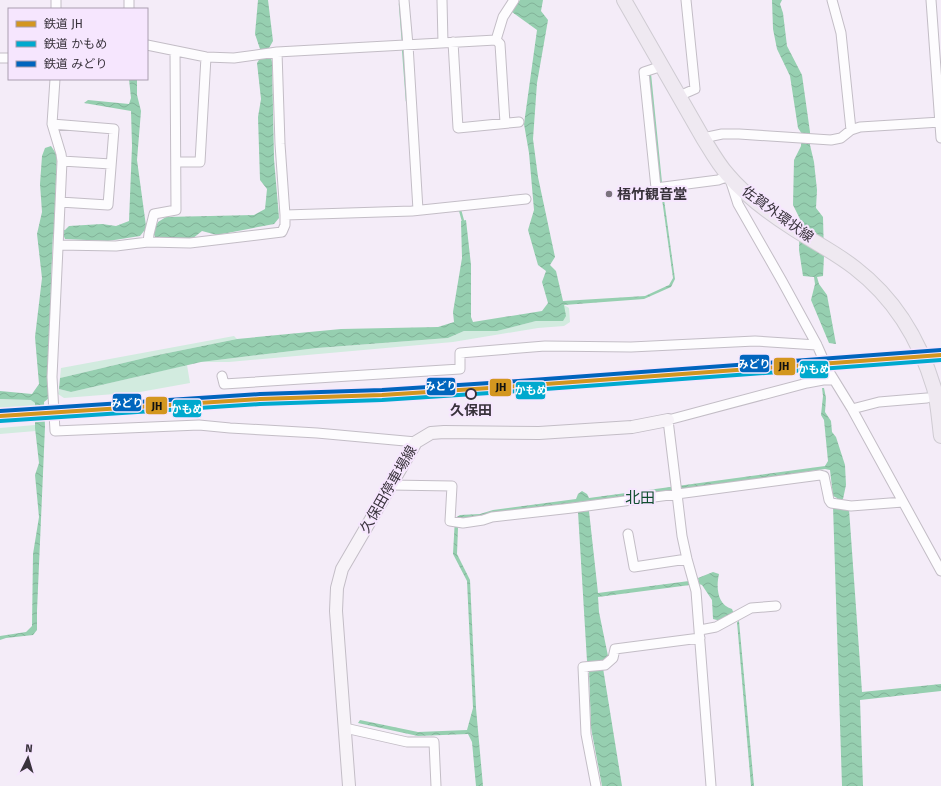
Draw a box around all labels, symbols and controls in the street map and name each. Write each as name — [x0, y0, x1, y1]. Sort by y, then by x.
legend — [8, 8, 148, 80]
text: 鉄道 JH — [44, 17, 83, 31]
text: 鉄道 かもめ — [44, 37, 107, 51]
text: 鉄道 みどり — [44, 57, 107, 71]
street label: 佐賀外環状線 — [739, 183, 817, 246]
place label: 梧竹観音堂 — [617, 186, 687, 203]
marker: 梧竹観音堂 — [604, 189, 614, 199]
line badge: みどり — [739, 354, 770, 373]
line badge: JH — [773, 357, 796, 376]
text: みどり — [738, 358, 771, 371]
text: JH — [778, 360, 789, 373]
line badge: かもめ — [799, 360, 829, 379]
text: かもめ — [798, 363, 831, 376]
line badge: みどり — [426, 377, 456, 396]
line badge: JH — [489, 378, 512, 397]
text: みどり — [425, 380, 458, 393]
text: JH — [495, 381, 506, 394]
line badge: かもめ — [515, 381, 546, 400]
text: かもめ — [515, 384, 548, 397]
marker: 久保田 — [465, 388, 477, 400]
line badge: みどり — [112, 393, 142, 412]
line badge: JH — [145, 396, 168, 415]
text: みどり — [111, 397, 144, 410]
line badge: かもめ — [172, 399, 202, 418]
text: JH — [151, 400, 162, 413]
place label: 久保田 — [450, 402, 492, 419]
text: かもめ — [171, 403, 204, 416]
street label: 久保田停車場線 — [357, 443, 420, 536]
district label: 北田 — [625, 489, 655, 507]
north arrow — [8, 738, 48, 778]
text: N — [25, 742, 33, 755]

